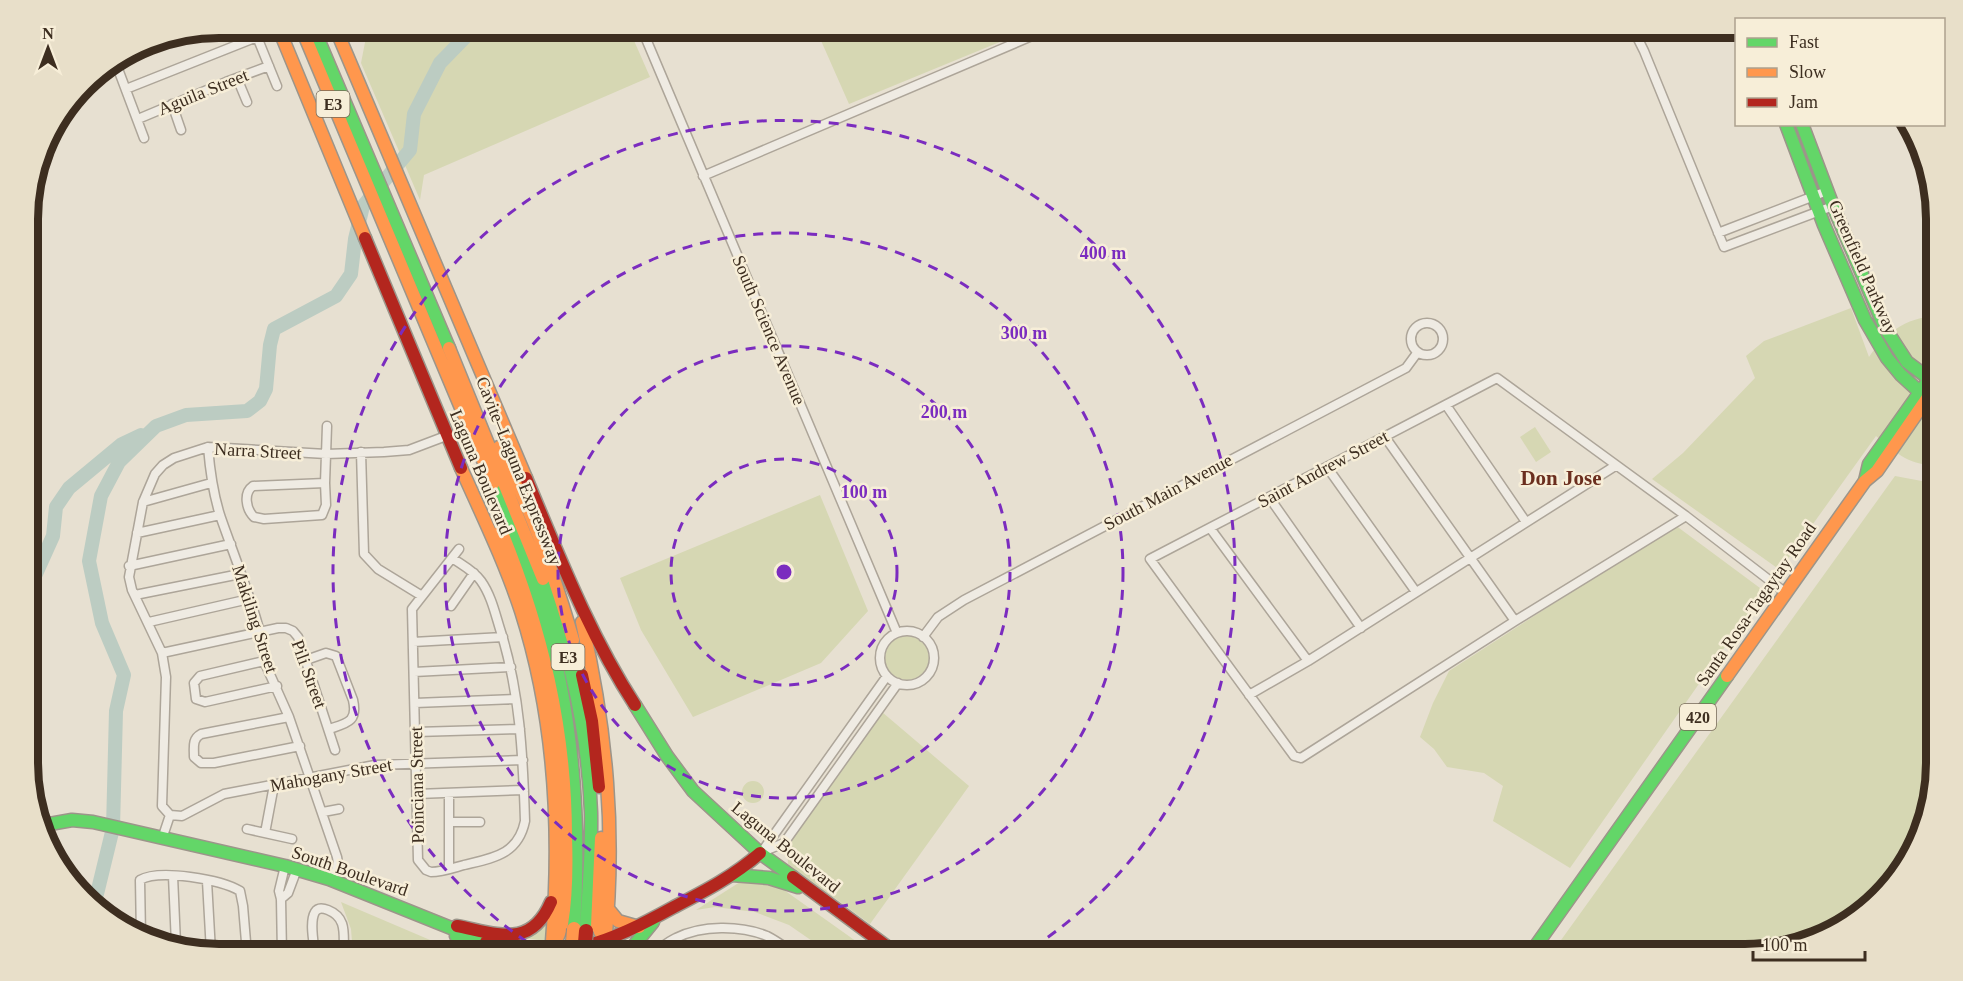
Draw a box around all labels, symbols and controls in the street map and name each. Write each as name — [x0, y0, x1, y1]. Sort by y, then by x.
north arrow — [18, 18, 78, 78]
legend — [1735, 18, 1945, 126]
text: N — [42, 25, 54, 42]
text: Fast — [1789, 32, 1819, 52]
text: Slow — [1789, 62, 1826, 82]
street label: Aguila Street — [155, 65, 251, 119]
road number: E3 — [316, 91, 350, 117]
text: Jam — [1789, 92, 1818, 112]
street label: Greenfield Parkway — [1824, 197, 1902, 337]
text: 400 m — [1080, 243, 1126, 263]
street label: South Science Avenue — [728, 252, 810, 408]
text: 300 m — [1001, 323, 1047, 343]
street label: Cavite–Laguna Expressway — [472, 374, 566, 568]
text: 200 m — [921, 402, 967, 422]
street label: Laguna Boulevard — [446, 407, 516, 537]
street label: Saint Andrew Street — [1254, 426, 1392, 512]
street label: Narra Street — [214, 439, 302, 463]
street label: South Main Avenue — [1100, 450, 1236, 534]
district label: Don Jose — [1520, 466, 1602, 490]
text: 100 m — [841, 482, 887, 502]
street label: Santa Rosa-Tagaytay Road — [1692, 519, 1820, 689]
street label: Makiling Street — [228, 562, 282, 676]
centre of rings — [774, 562, 794, 582]
street label: Pili Street — [287, 637, 331, 711]
road number: E3 — [552, 644, 584, 670]
road number: 420 — [1680, 704, 1716, 730]
street label: Poinciana Street — [406, 726, 428, 844]
street label: Mahogany Street — [268, 754, 394, 796]
street label: Laguna Boulevard — [728, 797, 844, 897]
street label: South Boulevard — [289, 842, 411, 900]
scale bar — [1753, 924, 1866, 962]
text: 100 m — [1762, 935, 1808, 955]

